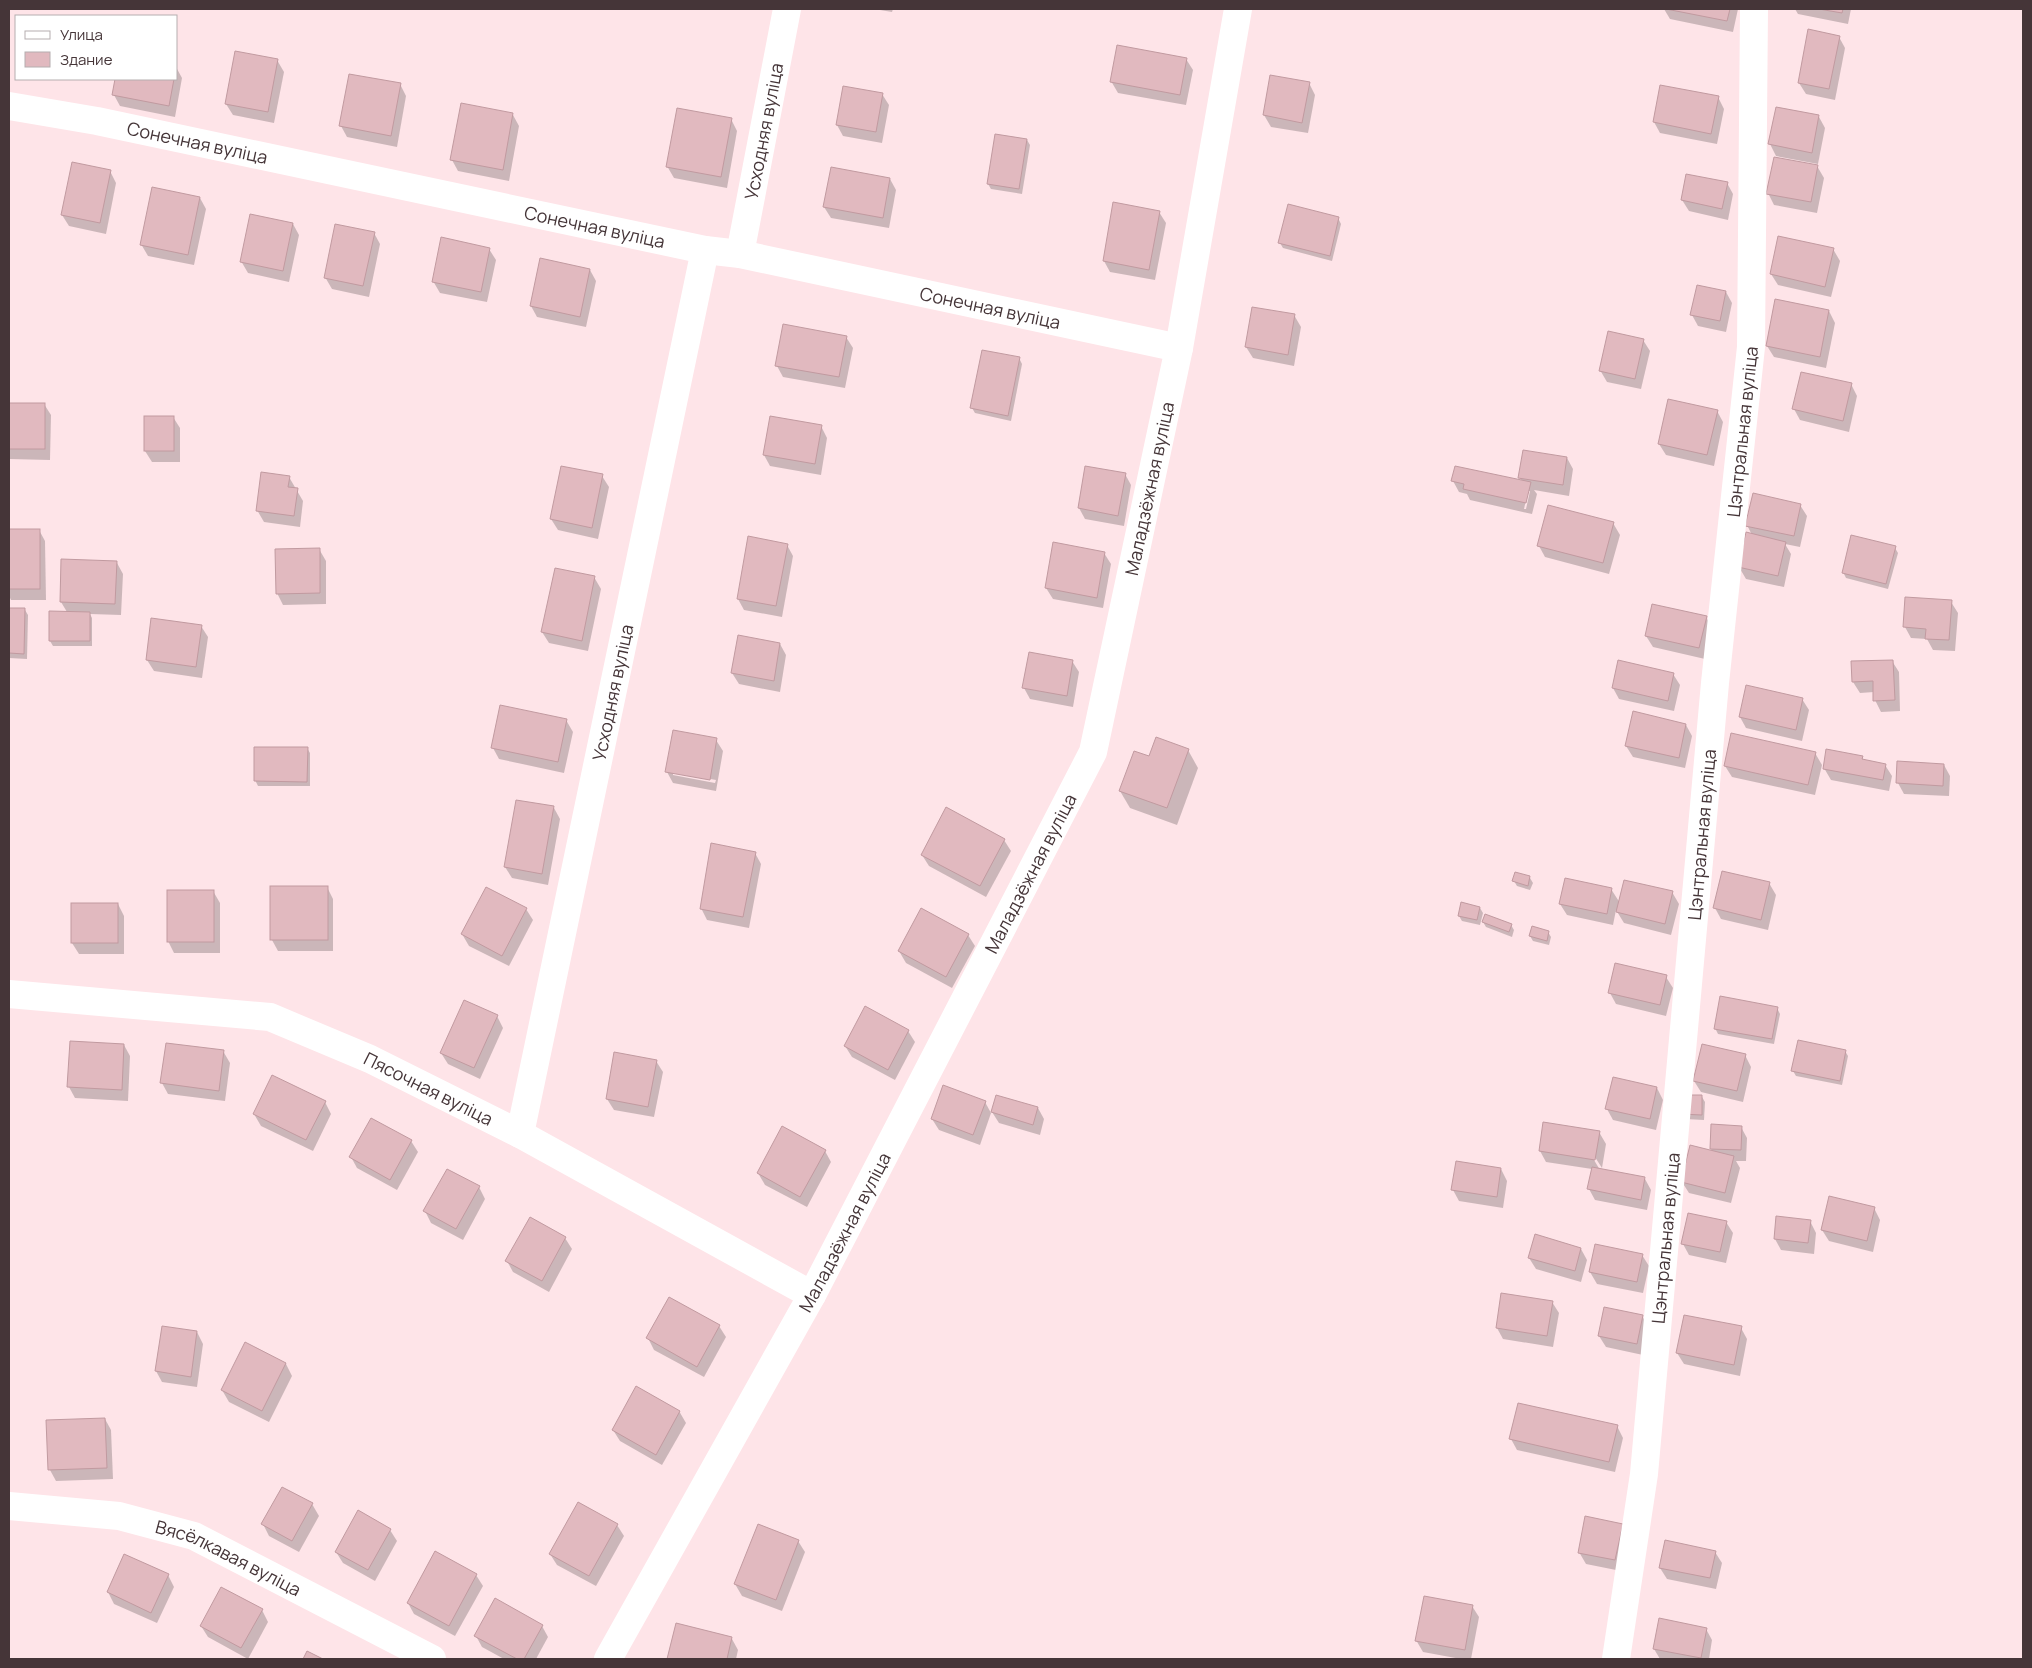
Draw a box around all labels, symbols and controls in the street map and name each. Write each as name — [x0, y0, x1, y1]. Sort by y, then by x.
legend — [15, 15, 178, 80]
text: Улица — [60, 24, 103, 45]
text: Здание — [60, 49, 113, 70]
street label: Усходняя вуліца — [739, 61, 788, 202]
street label: Сонечная вуліца — [125, 116, 270, 169]
street label: Сонечная вуліца — [522, 200, 667, 253]
street label: Сонечная вуліца — [918, 281, 1063, 334]
street label: Цэнтральная вуліца — [1721, 345, 1763, 518]
street label: Маладзёжная вуліца — [1119, 400, 1179, 578]
street label: Усходняя вуліца — [586, 622, 638, 763]
street label: Цэнтральная вуліца — [1682, 748, 1721, 921]
street label: Маладзёжная вуліца — [979, 789, 1081, 957]
street label: Пясочная вуліца — [360, 1046, 497, 1131]
street label: Маладзёжная вуліца — [793, 1148, 896, 1316]
street label: Цэнтральная вуліца — [1646, 1151, 1685, 1325]
street label: Вясёлкавая вуліца — [153, 1514, 305, 1601]

